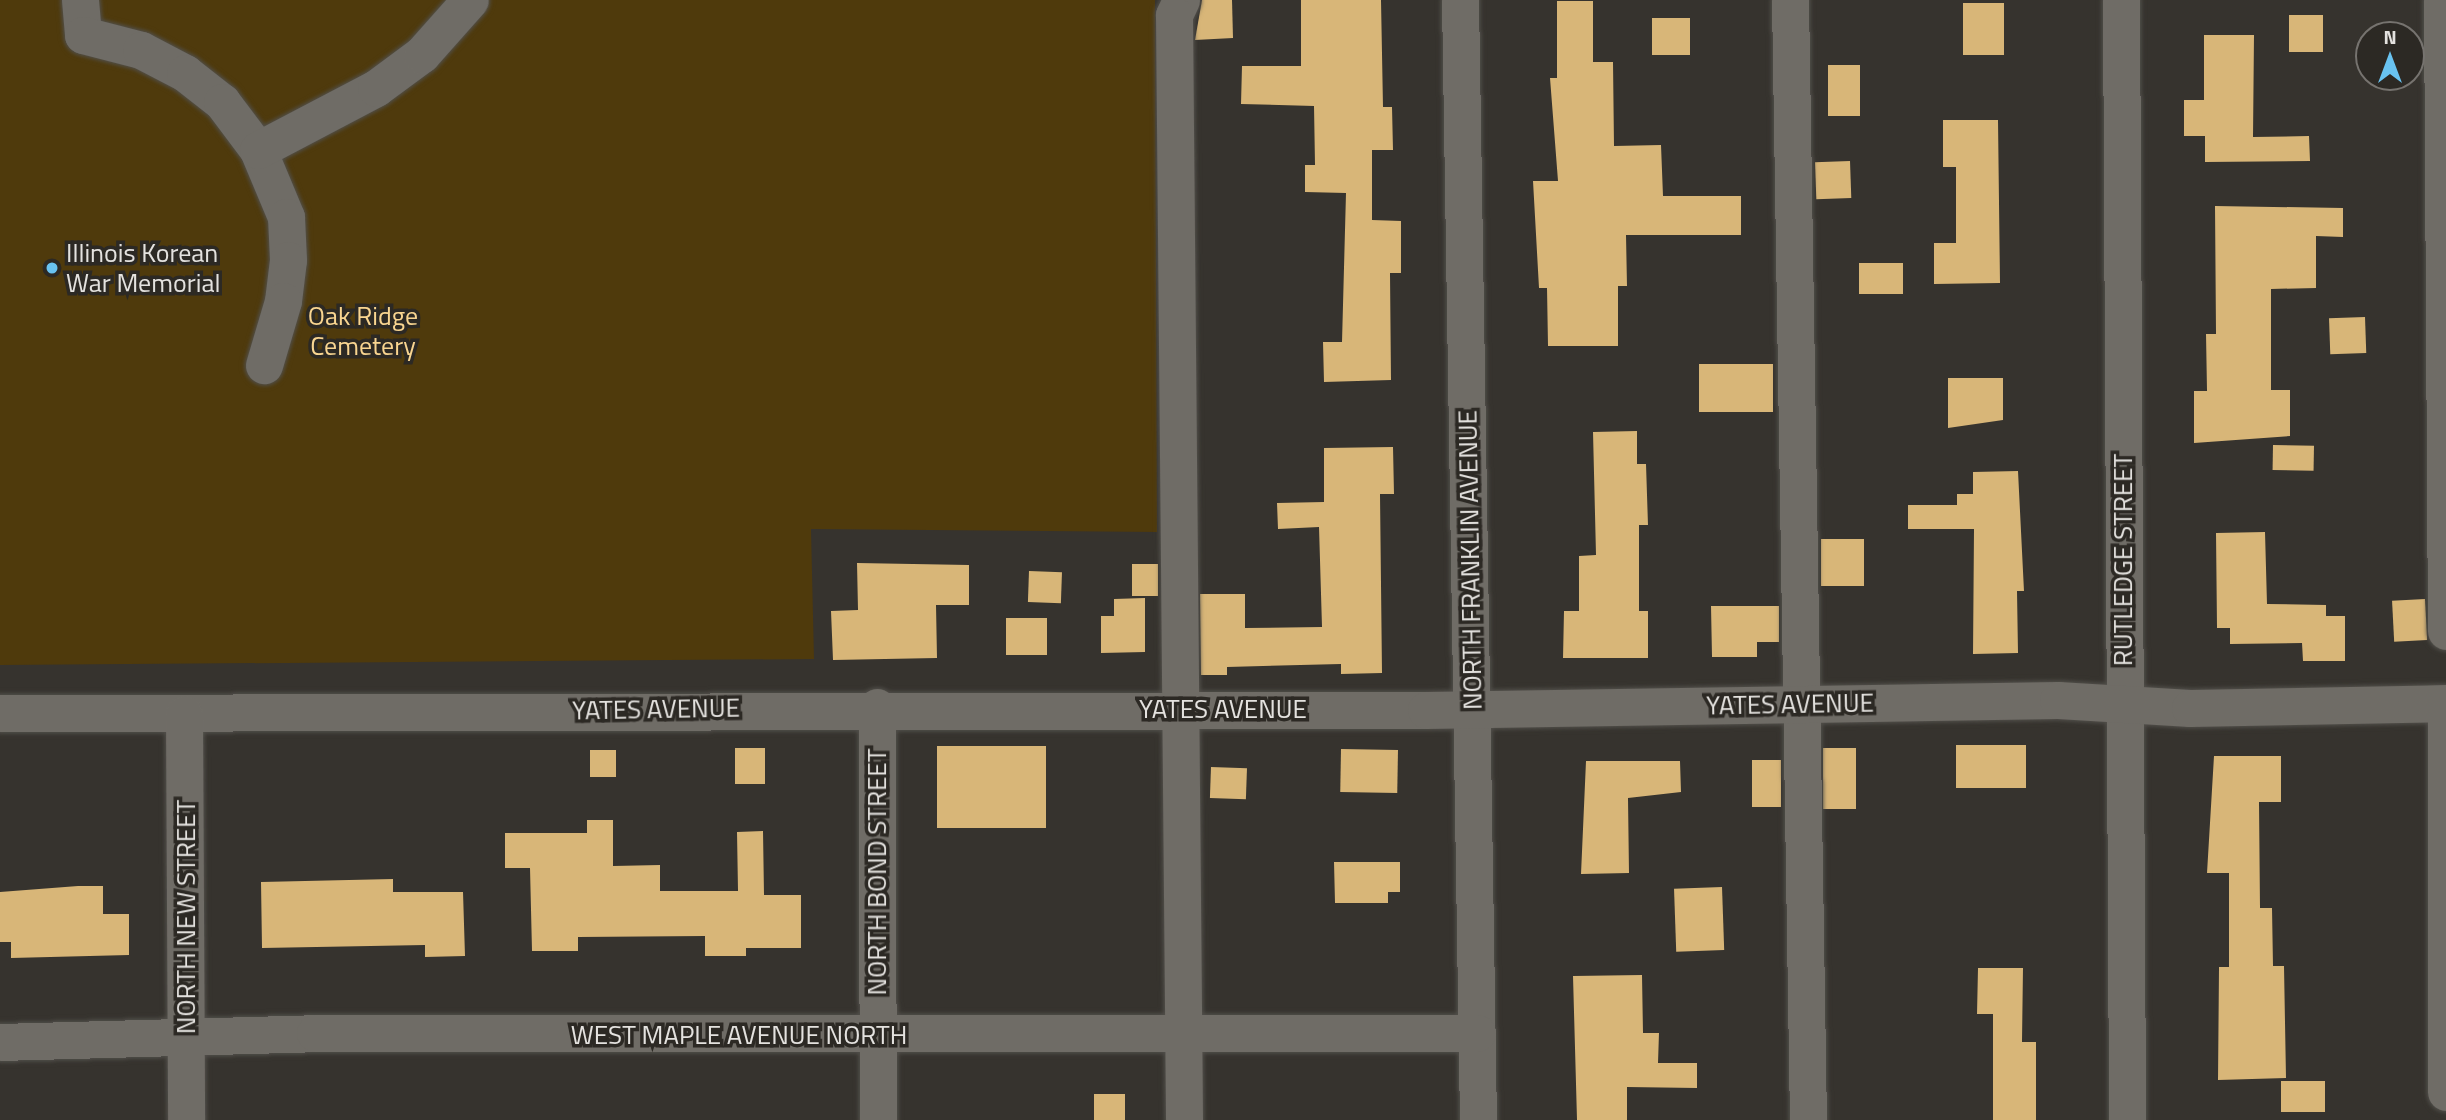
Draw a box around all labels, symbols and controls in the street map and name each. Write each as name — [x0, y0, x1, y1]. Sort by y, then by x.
north arrow — [2355, 21, 2425, 91]
text: N — [2383, 22, 2397, 51]
place label: Illinois Korean War Memorial — [66, 237, 220, 298]
marker: Illinois Korean War Memorial — [44, 260, 60, 276]
park label: Oak Ridge Cemetery — [308, 300, 418, 362]
street label: NORTH FRANKLIN AVENUE — [1452, 410, 1488, 710]
street label: RUTLEDGE STREET — [2107, 454, 2139, 666]
street label: YATES AVENUE — [1706, 687, 1874, 721]
street label: YATES AVENUE — [572, 692, 740, 726]
street label: YATES AVENUE — [1139, 693, 1307, 725]
street label: NORTH BOND STREET — [861, 749, 893, 995]
street label: NORTH NEW STREET — [170, 800, 202, 1034]
street label: WEST MAPLE AVENUE NORTH — [571, 1019, 907, 1051]

